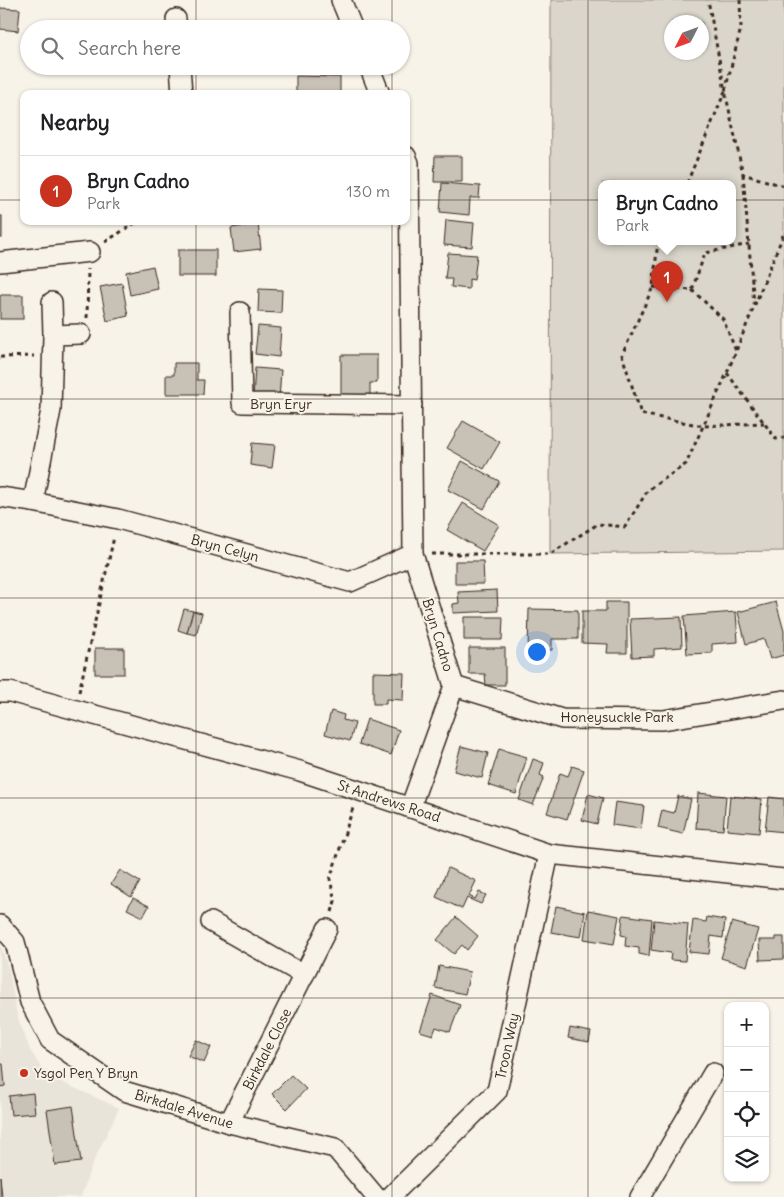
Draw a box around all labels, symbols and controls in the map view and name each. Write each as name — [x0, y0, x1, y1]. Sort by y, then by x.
north arrow — [664, 15, 709, 60]
search box — [20, 20, 410, 75]
icon: search — [38, 34, 66, 62]
text: Search here — [78, 36, 181, 60]
text: Nearby — [40, 109, 110, 136]
text: Bryn Cadno — [87, 169, 190, 193]
popup — [598, 180, 736, 245]
text: 1 — [53, 181, 59, 201]
text: 130 m — [346, 181, 390, 201]
text: Bryn Cadno — [616, 191, 718, 215]
text: Park — [87, 193, 120, 213]
text: Park — [616, 215, 649, 235]
pin: 1 — [651, 261, 683, 302]
street label: Bryn Eryr — [250, 395, 312, 413]
street label: Bryn Celyn — [189, 530, 261, 566]
street label: Bryn Cadno — [418, 596, 458, 674]
your location — [524, 639, 550, 665]
street label: Honeysuckle Park — [560, 708, 674, 726]
street label: St Andrews Road — [335, 776, 443, 826]
map controls — [724, 1002, 769, 1182]
button: + — [724, 1002, 769, 1047]
street label: Birkdale Close — [239, 1005, 295, 1093]
street label: Troon Way — [491, 1011, 523, 1081]
button: − — [724, 1047, 769, 1092]
place label: Ysgol Pen Y Bryn — [34, 1064, 138, 1082]
marker: Ysgol Pen Y Bryn — [18, 1067, 30, 1079]
street label: Birkdale Avenue — [132, 1085, 236, 1133]
button: locate — [724, 1092, 769, 1137]
button: layers — [724, 1137, 769, 1182]

